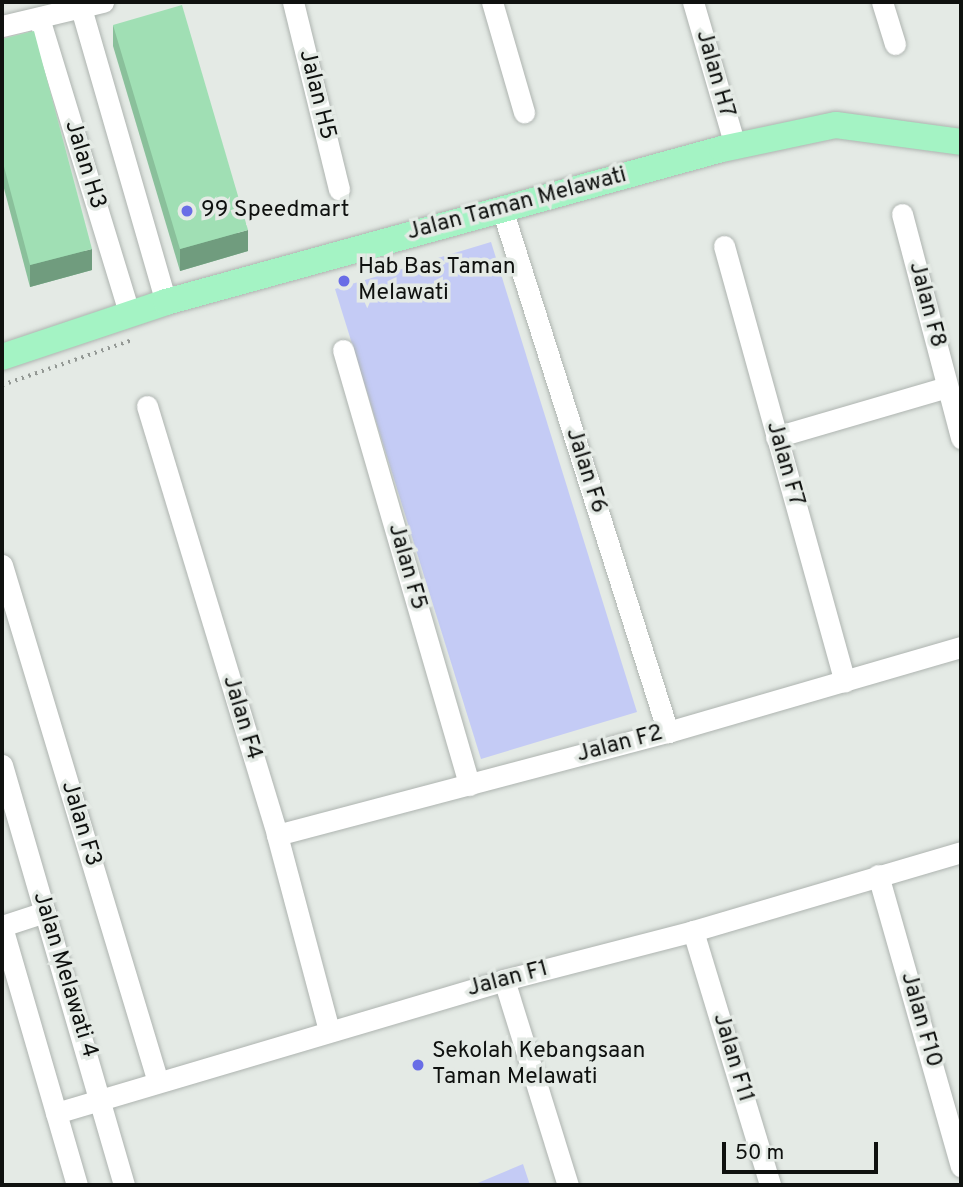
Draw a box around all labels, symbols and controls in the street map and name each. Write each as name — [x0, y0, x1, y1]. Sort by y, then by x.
street label: Jalan H7 — [688, 27, 740, 121]
street label: Jalan H5 — [292, 47, 340, 143]
street label: Jalan H3 — [57, 117, 111, 213]
street label: Jalan Taman Melawati — [404, 162, 630, 248]
place label: 99 Speedmart — [201, 197, 349, 225]
marker: 99 Speedmart — [179, 203, 195, 219]
place label: Hab Bas Taman Melawati — [358, 254, 517, 308]
street label: Jalan F8 — [901, 259, 951, 351]
marker: Hab Bas Taman Melawati — [336, 273, 352, 289]
street label: Jalan F7 — [759, 419, 809, 509]
street label: Jalan F6 — [558, 425, 612, 517]
street label: Jalan F5 — [381, 521, 431, 613]
street label: Jalan F4 — [215, 673, 267, 763]
street label: Jalan F2 — [574, 720, 666, 770]
street label: Jalan F3 — [54, 778, 106, 870]
street label: Jalan Melawati 4 — [26, 889, 102, 1061]
street label: Jalan F1 — [464, 956, 552, 1004]
street label: Jalan F10 — [893, 969, 947, 1071]
street label: Jalan F11 — [705, 1010, 759, 1106]
place label: Sekolah Kebangsaan Taman Melawati — [432, 1038, 646, 1092]
marker: Sekolah Kebangsaan Taman Melawati — [410, 1057, 426, 1073]
scale bar — [725, 1128, 881, 1172]
text: 50 m — [735, 1140, 784, 1167]

